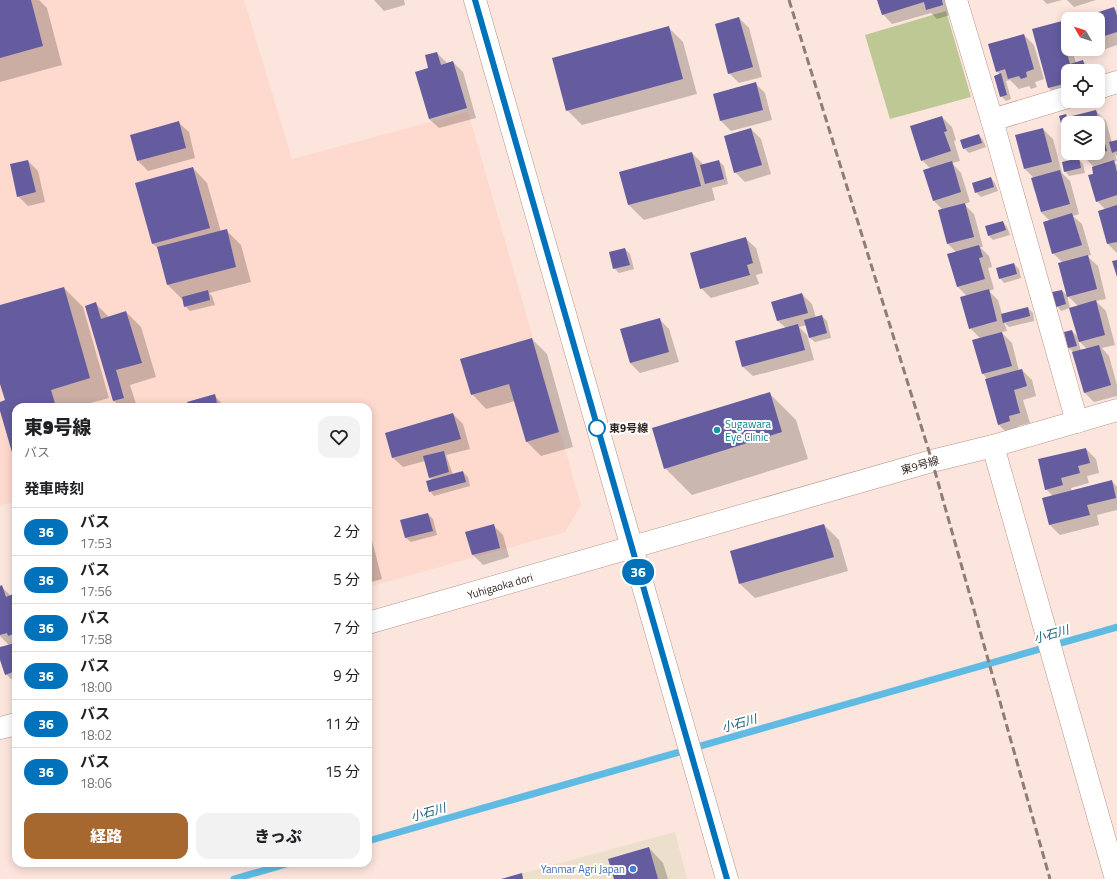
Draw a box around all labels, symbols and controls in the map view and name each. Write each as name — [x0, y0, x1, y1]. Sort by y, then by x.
north arrow — [1061, 12, 1105, 56]
map controls — [1061, 12, 1105, 160]
button: locate — [1061, 64, 1105, 108]
button: layers — [1061, 116, 1105, 160]
text: 東9号線 — [24, 412, 91, 441]
button: heart — [318, 416, 360, 458]
place label: Sugawara Eye Clinic — [725, 416, 772, 445]
marker: 東9号線 — [588, 419, 606, 437]
place label: 東9号線 — [609, 420, 648, 436]
marker: Sugawara Eye Clinic — [712, 425, 722, 435]
text: バス — [24, 442, 50, 462]
street label: 東9号線 — [899, 452, 941, 478]
text: 発車時刻 — [24, 477, 84, 500]
text: バス — [80, 510, 110, 533]
text: 2 分 — [333, 520, 360, 543]
text: 36 — [38, 521, 54, 542]
text: 17:53 — [80, 533, 112, 553]
text: バス — [80, 558, 110, 581]
line badge: 36 — [620, 559, 656, 585]
text: 36 — [630, 561, 646, 582]
text: 5 分 — [333, 568, 360, 591]
text: 36 — [38, 569, 54, 590]
street label: Yuhigaoka dori — [465, 569, 535, 603]
text: 17:56 — [80, 581, 112, 601]
text: バス — [80, 606, 110, 629]
text: 7 分 — [333, 616, 360, 639]
text: 36 — [38, 617, 54, 638]
water label: 小石川 — [1031, 619, 1073, 648]
text: 17:58 — [80, 629, 112, 649]
text: バス — [80, 654, 110, 677]
text: 9 分 — [333, 664, 360, 687]
text: 36 — [38, 665, 54, 686]
text: 18:00 — [80, 677, 112, 697]
text: バス — [80, 702, 110, 725]
water label: 小石川 — [719, 708, 761, 737]
text: 11 分 — [325, 712, 360, 735]
text: 36 — [38, 713, 54, 734]
text: 18:02 — [80, 725, 112, 745]
text: バス — [80, 750, 110, 773]
text: 15 分 — [325, 760, 360, 783]
text: 36 — [38, 761, 54, 782]
text: 18:06 — [80, 773, 112, 793]
water label: 小石川 — [408, 797, 450, 826]
button: 経路 — [24, 813, 188, 859]
button: きっぷ — [196, 813, 360, 859]
place label: Yanmar Agri Japan — [541, 861, 625, 877]
marker: Yanmar Agri Japan — [628, 864, 638, 874]

